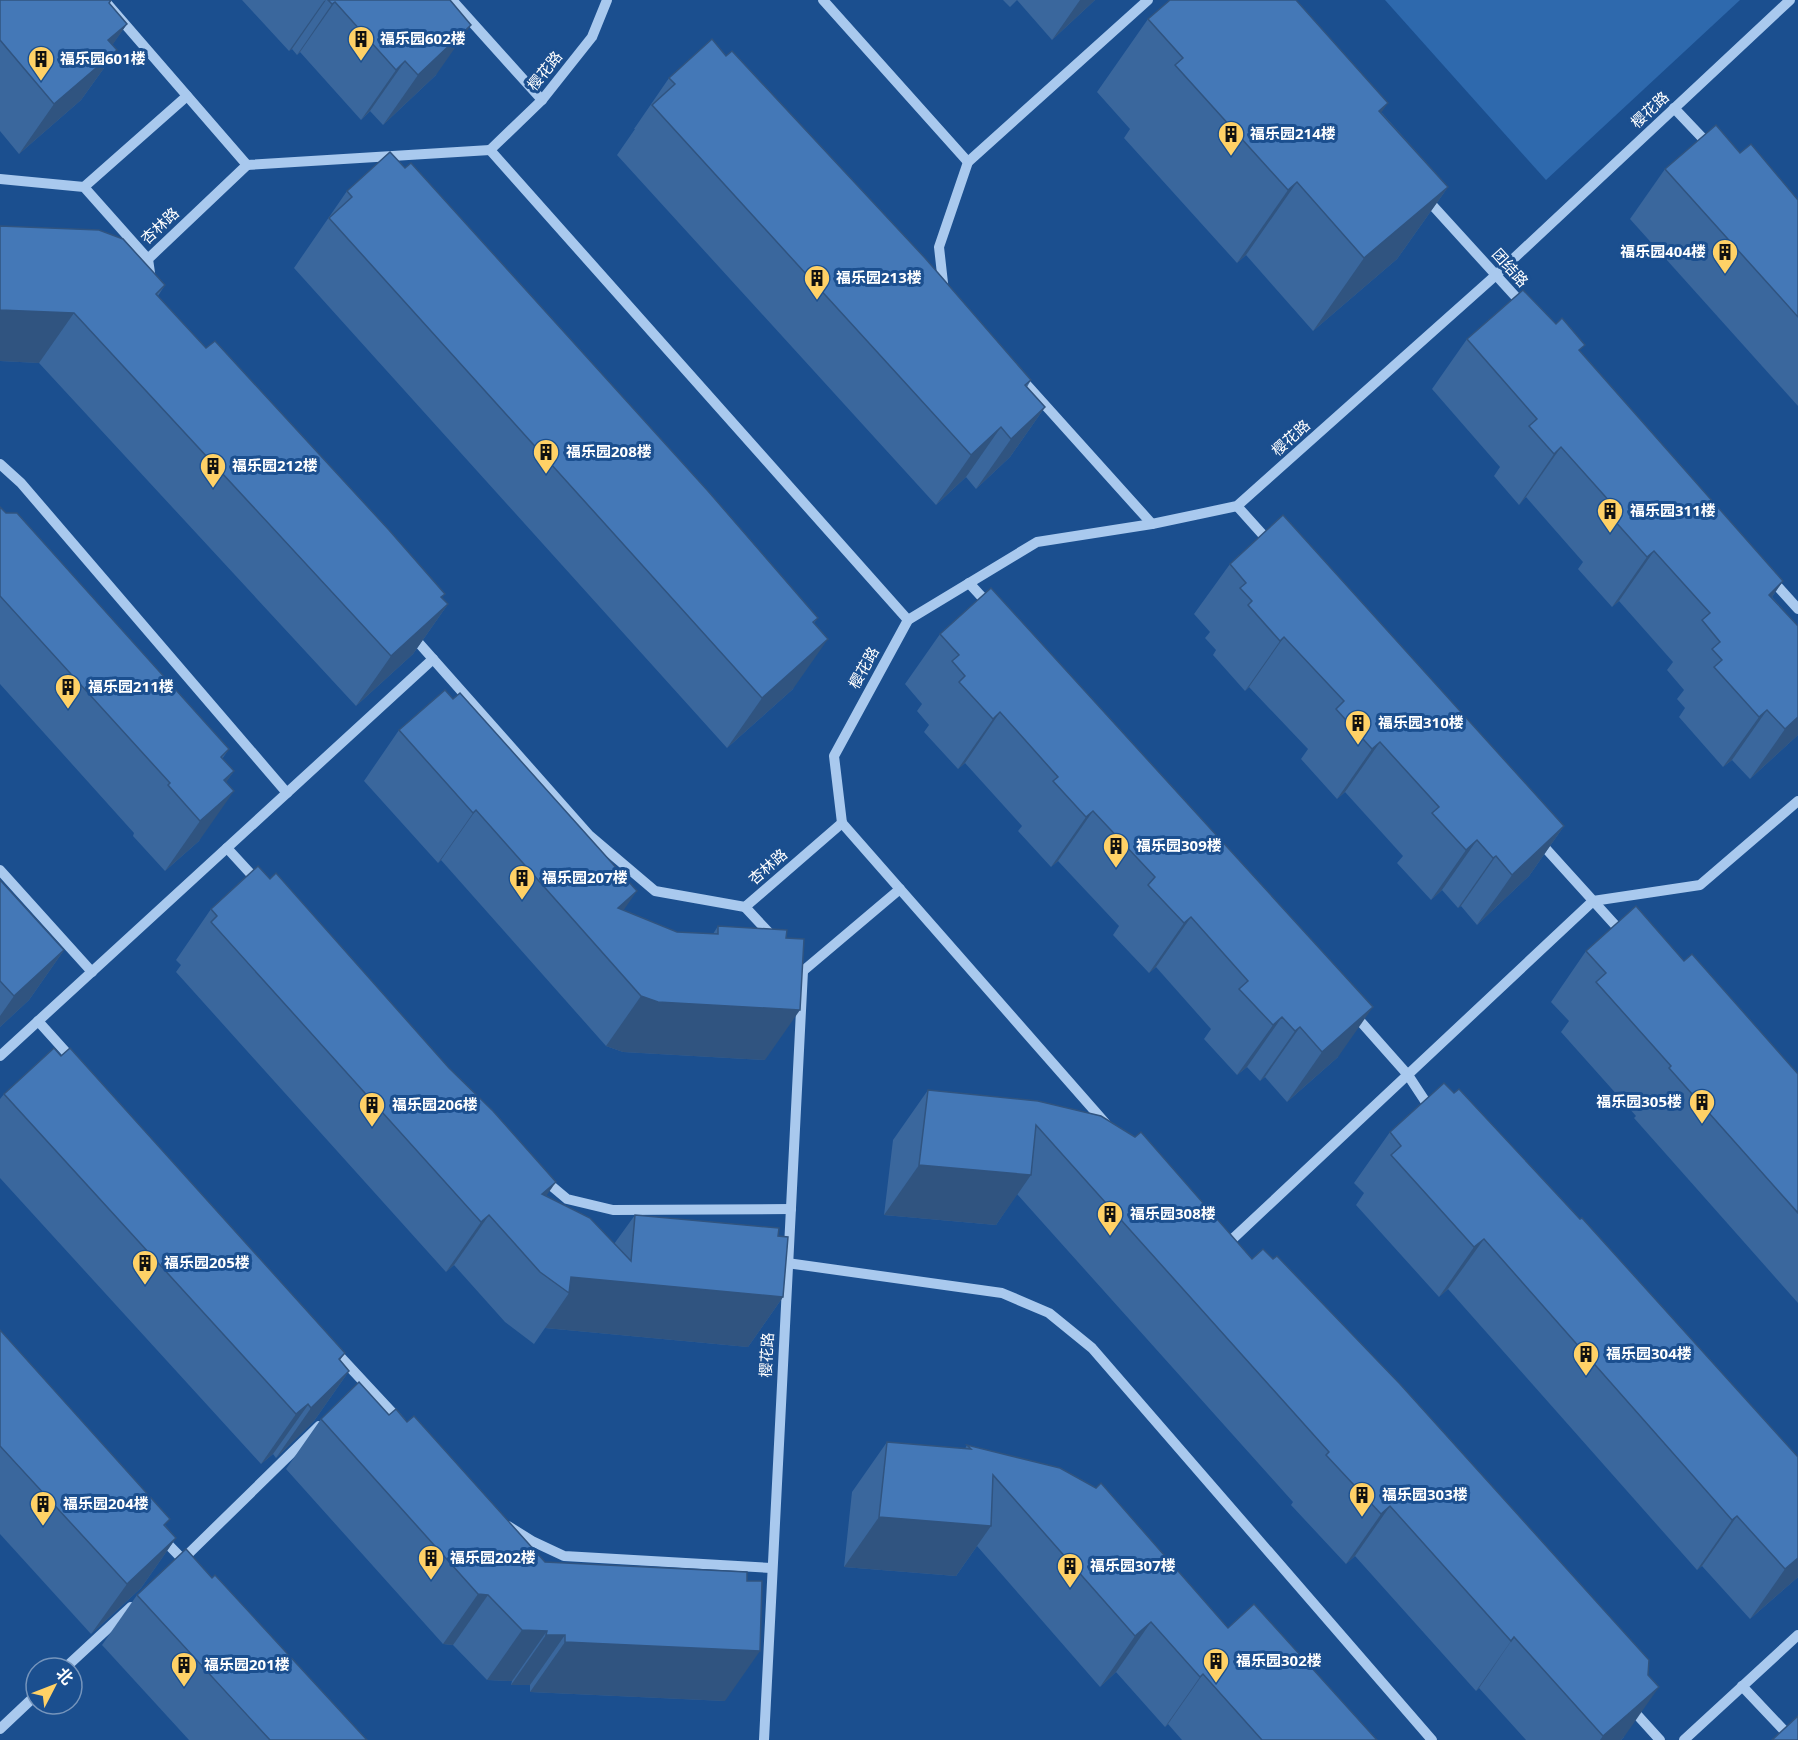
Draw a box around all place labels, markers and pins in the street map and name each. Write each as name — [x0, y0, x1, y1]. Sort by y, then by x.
building icon: 福乐园602楼 — [346, 24, 376, 62]
place label: 福乐园602楼 — [380, 28, 466, 48]
building icon: 福乐园601楼 — [26, 44, 56, 82]
place label: 福乐园601楼 — [60, 48, 146, 68]
building icon: 福乐园214楼 — [1216, 119, 1246, 157]
place label: 福乐园214楼 — [1250, 123, 1336, 143]
building icon: 福乐园404楼 — [1710, 237, 1740, 275]
place label: 福乐园404楼 — [1620, 241, 1706, 261]
building icon: 福乐园213楼 — [802, 263, 832, 301]
place label: 福乐园213楼 — [836, 267, 922, 287]
building icon: 福乐园208楼 — [531, 437, 561, 475]
place label: 福乐园208楼 — [566, 441, 652, 461]
building icon: 福乐园212楼 — [198, 451, 228, 489]
place label: 福乐园212楼 — [232, 455, 318, 475]
building icon: 福乐园311楼 — [1595, 496, 1625, 534]
place label: 福乐园311楼 — [1630, 500, 1716, 520]
building icon: 福乐园211楼 — [53, 672, 83, 710]
place label: 福乐园211楼 — [88, 676, 174, 696]
building icon: 福乐园310楼 — [1343, 708, 1373, 746]
place label: 福乐园310楼 — [1378, 712, 1464, 732]
building icon: 福乐园309楼 — [1101, 831, 1131, 869]
place label: 福乐园309楼 — [1136, 835, 1222, 855]
building icon: 福乐园207楼 — [507, 863, 537, 901]
place label: 福乐园207楼 — [542, 867, 628, 887]
building icon: 福乐园305楼 — [1687, 1087, 1717, 1125]
building icon: 福乐园206楼 — [357, 1090, 387, 1128]
place label: 福乐园305楼 — [1596, 1091, 1682, 1111]
place label: 福乐园206楼 — [392, 1094, 478, 1114]
building icon: 福乐园308楼 — [1095, 1199, 1125, 1237]
place label: 福乐园308楼 — [1130, 1203, 1216, 1223]
building icon: 福乐园205楼 — [130, 1248, 160, 1286]
place label: 福乐园205楼 — [164, 1252, 250, 1272]
building icon: 福乐园304楼 — [1571, 1339, 1601, 1377]
place label: 福乐园304楼 — [1606, 1343, 1692, 1363]
building icon: 福乐园303楼 — [1347, 1480, 1377, 1518]
place label: 福乐园303楼 — [1382, 1484, 1468, 1504]
building icon: 福乐园204楼 — [28, 1489, 58, 1527]
place label: 福乐园204楼 — [63, 1493, 149, 1513]
building icon: 福乐园202楼 — [416, 1543, 446, 1581]
place label: 福乐园202楼 — [450, 1547, 536, 1567]
building icon: 福乐园307楼 — [1055, 1551, 1085, 1589]
place label: 福乐园307楼 — [1090, 1555, 1176, 1575]
building icon: 福乐园302楼 — [1201, 1646, 1231, 1684]
building icon: 福乐园201楼 — [169, 1650, 199, 1688]
place label: 福乐园302楼 — [1236, 1650, 1322, 1670]
place label: 福乐园201楼 — [204, 1654, 290, 1674]

